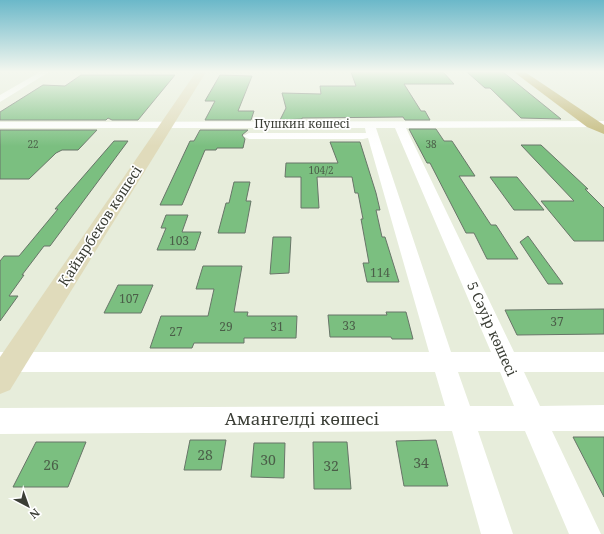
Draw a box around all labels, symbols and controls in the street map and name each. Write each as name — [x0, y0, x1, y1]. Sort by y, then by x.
street label: Пушкин көшесі — [254, 115, 350, 132]
house number: 22 — [27, 137, 39, 151]
house number: 38 — [425, 137, 437, 151]
street label: Қайырбеков көшесі — [53, 162, 146, 290]
house number: 104/2 — [308, 163, 334, 177]
house number: 103 — [169, 232, 189, 249]
house number: 114 — [370, 264, 390, 281]
street label: 5 Сәуір көшесі — [463, 279, 522, 379]
house number: 107 — [119, 290, 139, 307]
house number: 37 — [550, 313, 564, 330]
house number: 33 — [342, 317, 356, 334]
house number: 29 — [219, 318, 233, 335]
house number: 31 — [270, 318, 284, 335]
house number: 27 — [169, 323, 183, 340]
street label: Амангелді көшесі — [225, 407, 379, 430]
house number: 28 — [197, 445, 213, 464]
house number: 30 — [260, 450, 276, 469]
house number: 34 — [413, 453, 429, 472]
house number: 26 — [43, 455, 59, 474]
house number: 32 — [323, 456, 339, 475]
north arrow — [8, 486, 48, 526]
text: N — [26, 505, 43, 523]

